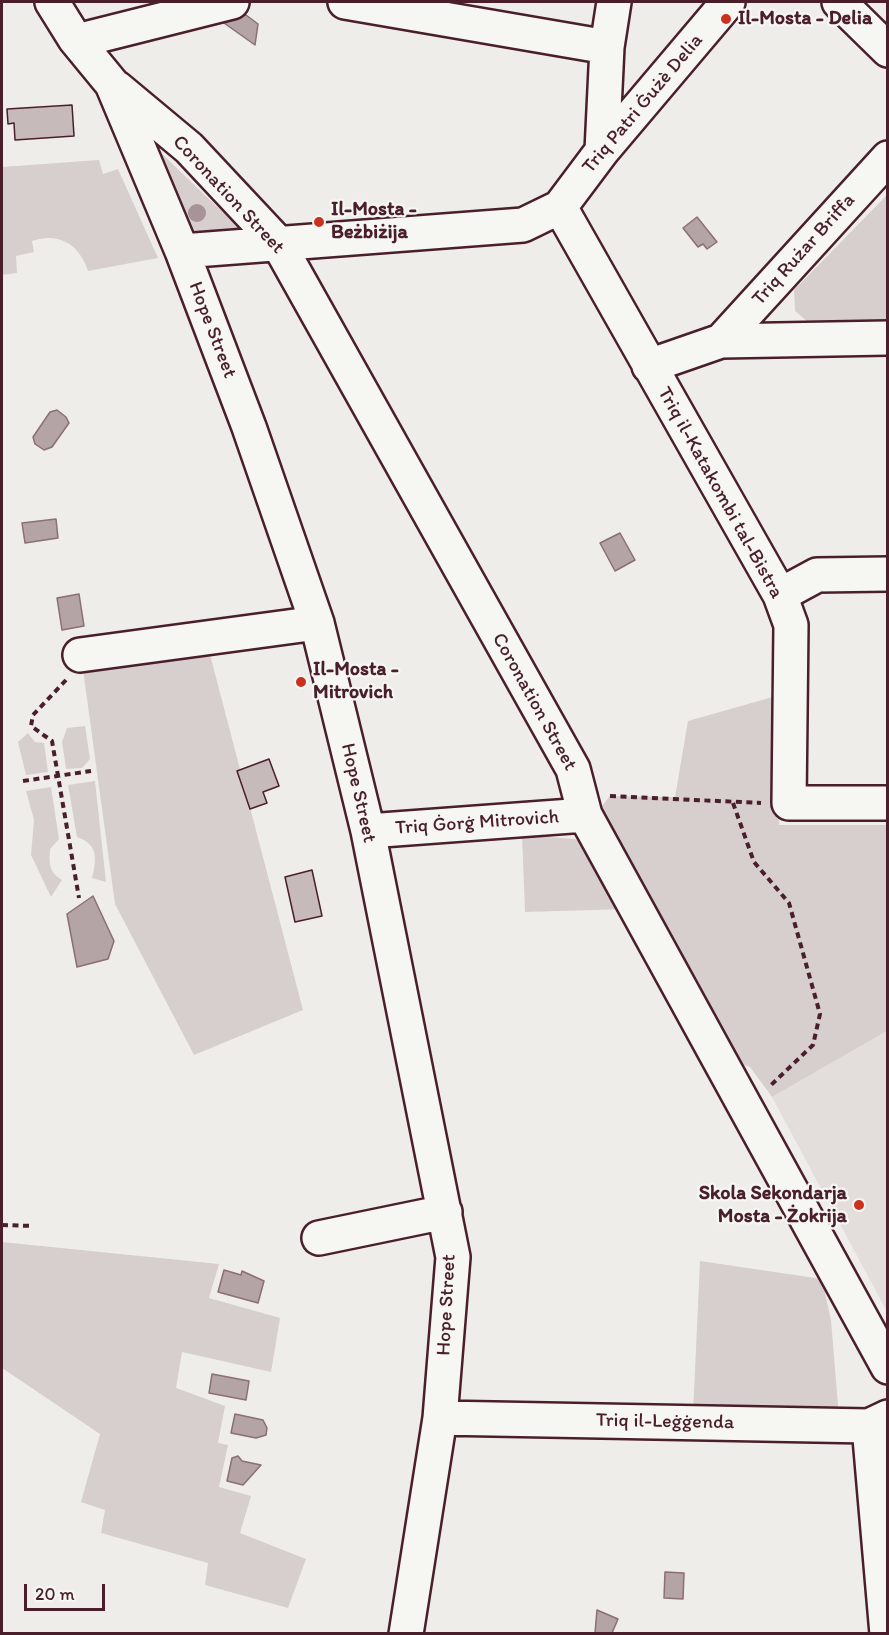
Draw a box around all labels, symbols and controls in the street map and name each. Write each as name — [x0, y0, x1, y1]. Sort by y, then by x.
place label: Il-Mosta - Delia — [738, 7, 872, 31]
marker: Il-Mosta - Delia — [719, 12, 733, 26]
street label: Triq Patri Ġużè Delia — [577, 29, 709, 179]
street label: Coronation Street — [167, 131, 289, 259]
street label: Triq Rużar Briffa — [747, 189, 861, 311]
place label: Il-Mosta - Beżbiżija — [331, 198, 417, 245]
marker: Il-Mosta - Beżbiżija — [312, 215, 326, 229]
street label: Hope Street — [183, 278, 241, 382]
street label: Triq il-Katakombi tal-Bistra — [652, 383, 788, 603]
street label: Coronation Street — [486, 629, 582, 775]
place label: Il-Mosta - Mitrovich — [313, 658, 399, 705]
marker: Il-Mosta - Mitrovich — [294, 675, 308, 689]
street label: Hope Street — [335, 741, 381, 845]
street label: Triq Ġorġ Mitrovich — [394, 805, 560, 841]
place label: Skola Sekondarja Mosta - Żokrija — [699, 1182, 847, 1229]
marker: Skola Sekondarja Mosta - Żokrija — [852, 1198, 866, 1212]
street label: Hope Street — [432, 1254, 462, 1356]
street label: Triq il-Leġġenda — [596, 1409, 734, 1435]
scale bar — [27, 1572, 108, 1610]
text: 20 m — [35, 1583, 75, 1605]

